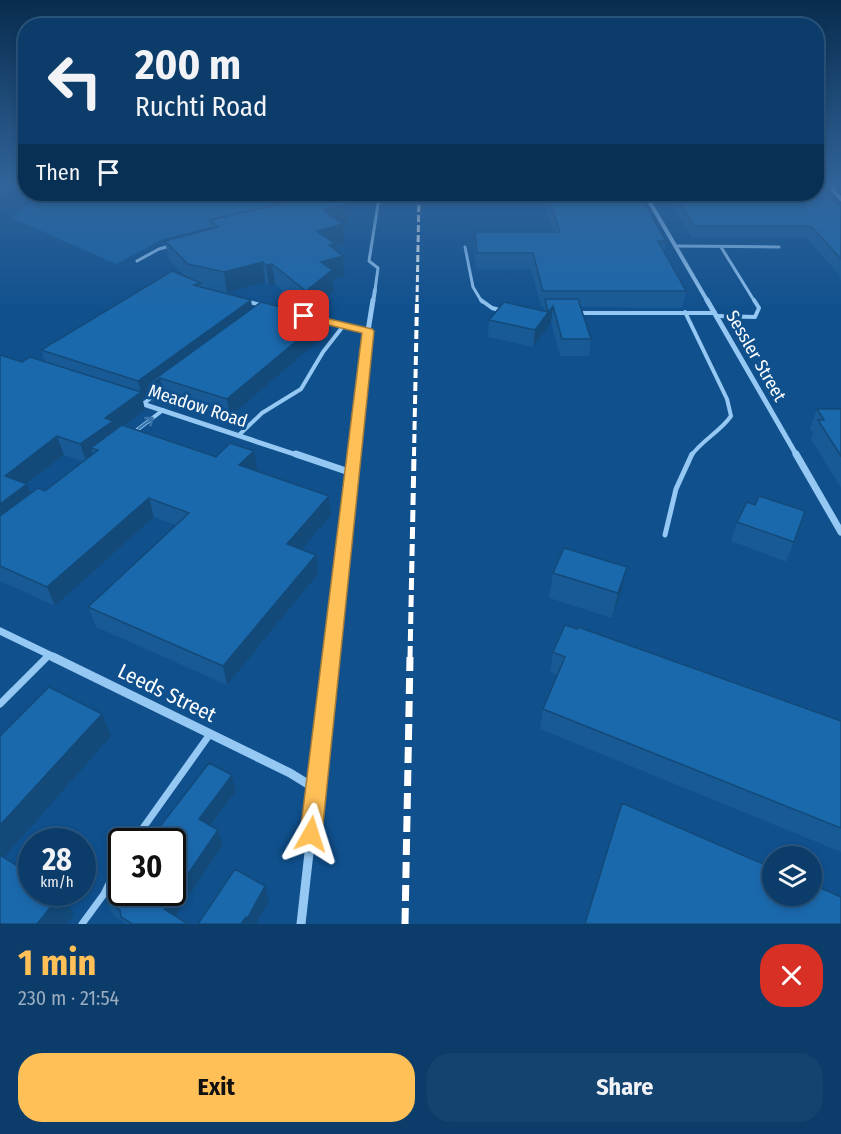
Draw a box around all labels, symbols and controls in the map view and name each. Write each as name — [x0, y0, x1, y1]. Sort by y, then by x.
text: 200 m — [135, 40, 241, 90]
icon: left — [36, 42, 114, 120]
text: Ruchti Road — [135, 91, 268, 123]
icon: arrive — [92, 156, 125, 189]
text: Then — [36, 159, 80, 186]
pin — [278, 290, 329, 341]
icon: arrive — [287, 299, 320, 332]
street label: Sessler Street — [721, 307, 791, 405]
street label: Meadow Road — [146, 380, 250, 432]
one-way arrow — [138, 417, 154, 430]
street label: Leeds Street — [113, 658, 221, 728]
position arrow — [279, 802, 343, 866]
speed limit sign: 30 — [108, 828, 186, 906]
text: 28 — [42, 842, 72, 878]
map controls — [762, 846, 822, 906]
button: layers — [762, 846, 822, 906]
text: km/h — [40, 873, 74, 891]
text: 1 min — [18, 941, 96, 985]
button: close — [760, 944, 823, 1007]
text: 230 m · 21:54 — [18, 986, 119, 1010]
button: Exit — [18, 1053, 415, 1122]
button: Share — [427, 1053, 823, 1122]

